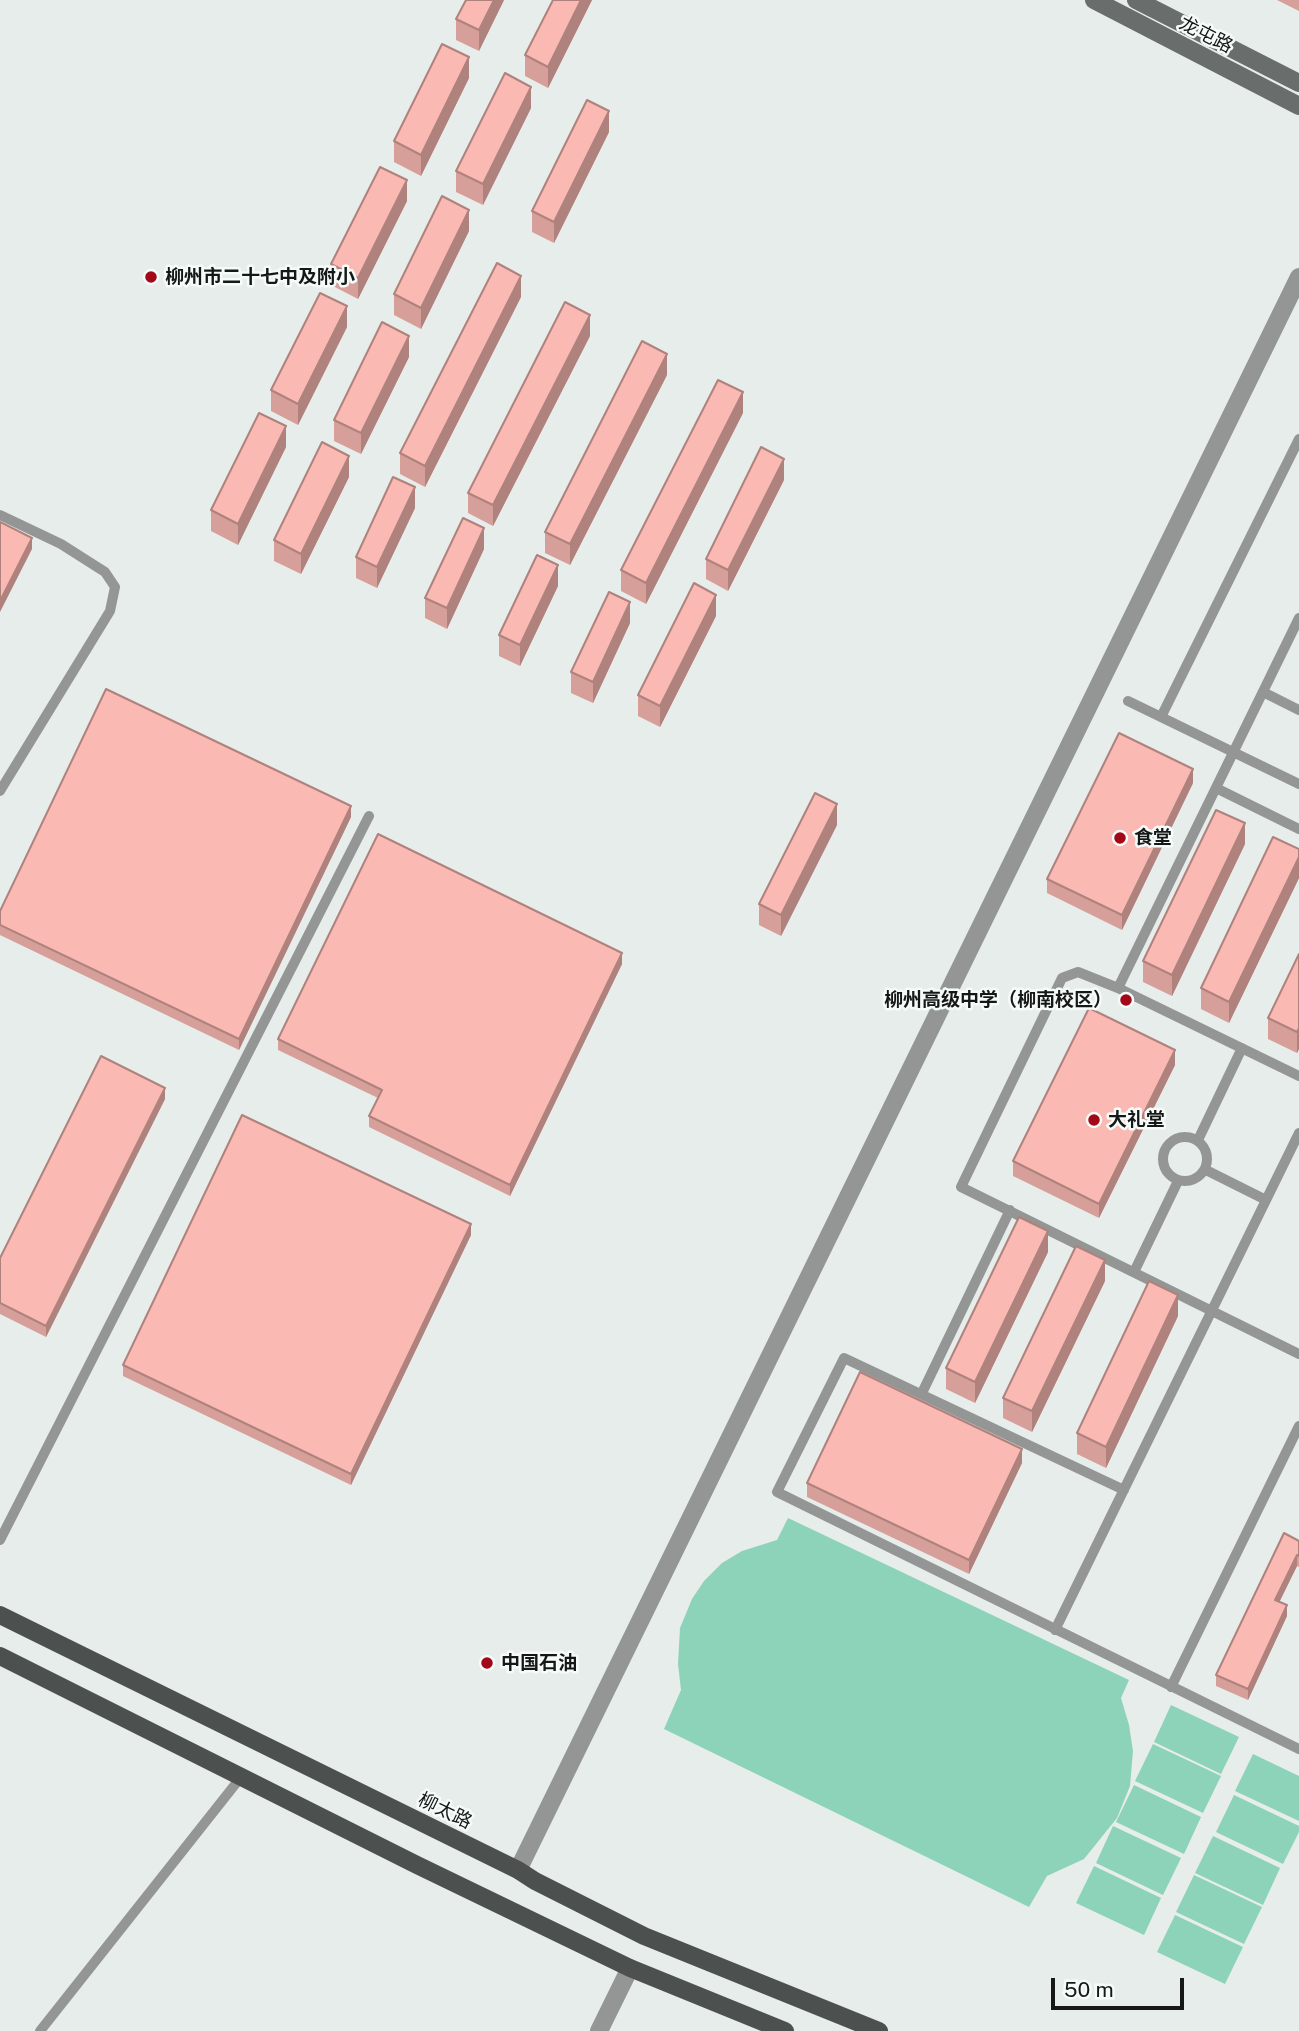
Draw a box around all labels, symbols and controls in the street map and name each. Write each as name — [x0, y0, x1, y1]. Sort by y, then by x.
street label: 龙屯路 — [1175, 12, 1237, 58]
place label: 柳州市二十七中及附小 — [165, 266, 355, 288]
marker: 柳州市二十七中及附小 — [143, 269, 159, 285]
place label: 食堂 — [1134, 827, 1172, 849]
marker: 食堂 — [1112, 830, 1128, 846]
place label: 柳州高级中学（柳南校区） — [884, 989, 1112, 1011]
marker: 柳州高级中学（柳南校区） — [1118, 992, 1134, 1008]
place label: 大礼堂 — [1108, 1109, 1165, 1131]
marker: 大礼堂 — [1086, 1112, 1102, 1128]
place label: 中国石油 — [501, 1652, 577, 1674]
marker: 中国石油 — [479, 1655, 495, 1671]
street label: 柳太路 — [414, 1788, 476, 1834]
scale bar — [1054, 1965, 1187, 2009]
text: 50 m — [1064, 1977, 1114, 2002]

